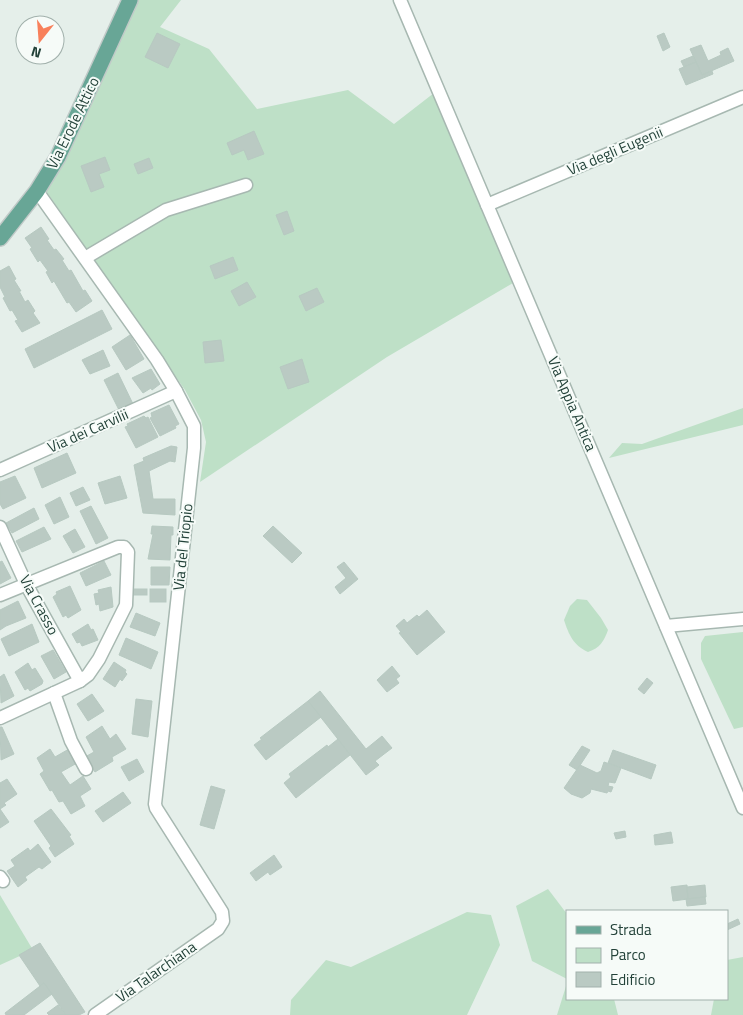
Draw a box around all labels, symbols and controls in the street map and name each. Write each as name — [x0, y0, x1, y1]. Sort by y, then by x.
north arrow — [15, 15, 65, 65]
text: N — [28, 41, 44, 64]
street label: Via Erode Attico — [40, 73, 105, 173]
street label: Via degli Eugenii — [563, 120, 666, 181]
street label: Via Appia Antica — [542, 353, 603, 455]
street label: Via dei Carvilii — [44, 402, 132, 459]
street label: Via del Triopio — [167, 502, 199, 592]
street label: Via Crasso — [14, 570, 65, 639]
legend — [566, 910, 728, 1000]
text: Strada — [610, 918, 652, 941]
street label: Via Talarchiana — [111, 935, 201, 1008]
text: Parco — [610, 943, 646, 966]
text: Edificio — [610, 968, 655, 991]

